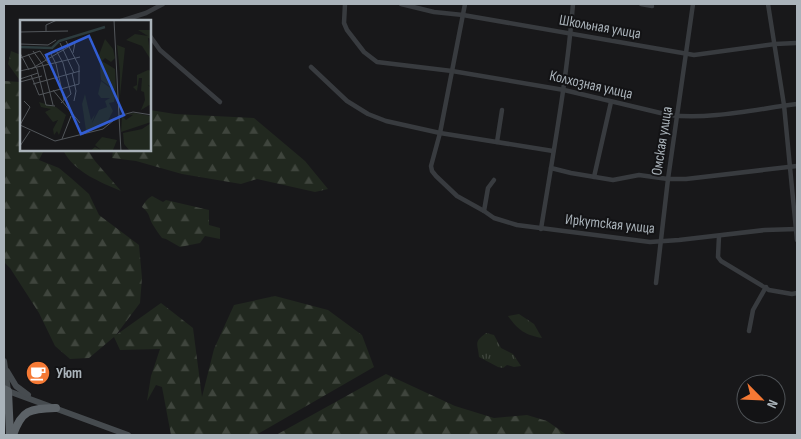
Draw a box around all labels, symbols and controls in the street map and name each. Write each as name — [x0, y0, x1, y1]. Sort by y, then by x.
street label: Школьная улица — [558, 10, 643, 44]
inset map — [20, 20, 151, 151]
street label: Колхозная улица — [548, 66, 635, 104]
street label: Омская улица — [647, 105, 677, 177]
street label: Иркутская улица — [564, 210, 656, 238]
cafe icon: Уют — [25, 360, 51, 386]
place label: Уют — [56, 364, 82, 383]
north arrow — [736, 374, 786, 424]
text: N — [763, 397, 782, 411]

